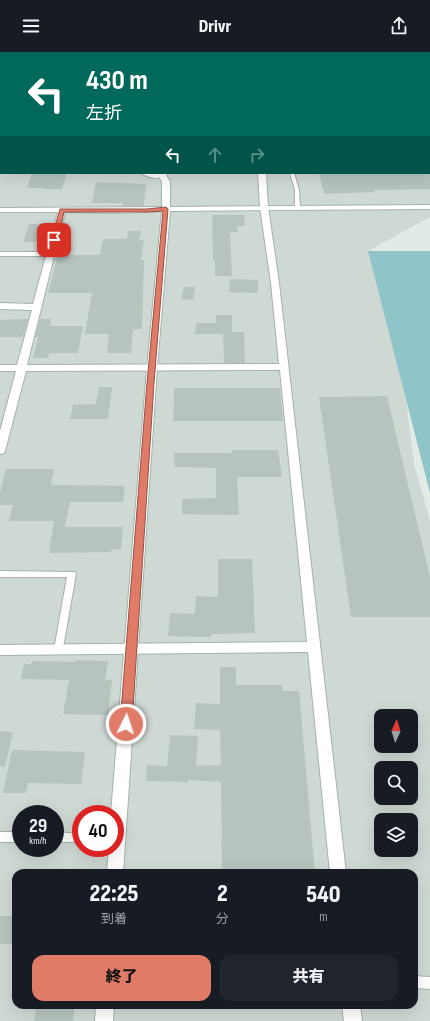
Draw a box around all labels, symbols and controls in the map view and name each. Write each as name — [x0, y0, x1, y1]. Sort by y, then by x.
icon: menu — [20, 15, 42, 37]
icon: share — [388, 15, 410, 37]
text: Drivr — [199, 16, 231, 37]
text: 430 m — [86, 64, 148, 97]
icon: left — [20, 68, 72, 120]
text: 左折 — [86, 103, 122, 124]
icon: left — [162, 144, 184, 166]
icon: ahead — [204, 144, 226, 166]
icon: right — [246, 144, 268, 166]
pin — [37, 223, 71, 257]
icon: arrive — [43, 229, 65, 251]
position arrow — [105, 703, 147, 745]
north arrow — [374, 709, 418, 753]
map controls — [374, 709, 418, 857]
button: search — [374, 761, 418, 805]
speed limit sign: 40 — [72, 805, 124, 857]
button: layers — [374, 813, 418, 857]
text: 29 — [29, 814, 47, 838]
text: km/h — [29, 835, 47, 847]
text: 22:25 — [89, 879, 138, 908]
text: 2 — [217, 879, 228, 908]
text: 540 — [306, 880, 341, 909]
text: m — [319, 909, 328, 925]
text: 到着 — [101, 911, 127, 927]
text: 分 — [216, 911, 229, 927]
button: 終了 — [32, 955, 211, 1001]
button: 共有 — [219, 955, 398, 1001]

